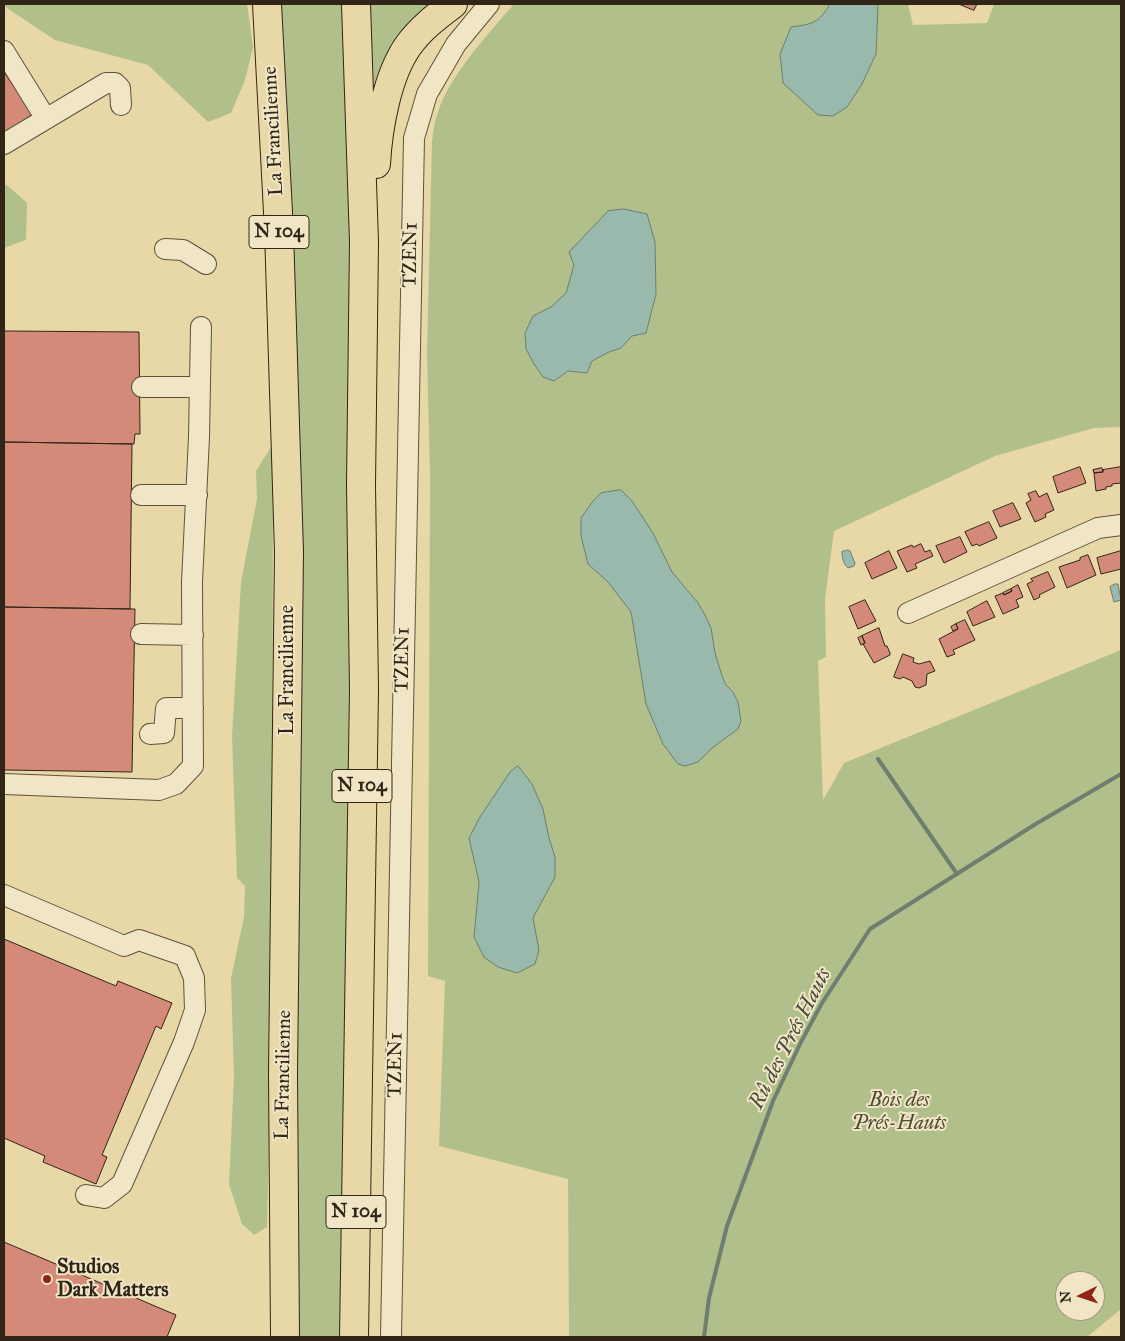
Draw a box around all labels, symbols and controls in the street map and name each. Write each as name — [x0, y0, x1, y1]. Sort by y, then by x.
street label: La Francilienne — [259, 65, 289, 197]
road number: N 104 — [249, 216, 309, 248]
street label: TZEN1 — [398, 222, 424, 288]
street label: La Francilienne — [276, 605, 300, 735]
street label: TZEN1 — [390, 627, 416, 693]
road number: N 104 — [332, 769, 392, 802]
water label: Rû des Prés Hauts — [745, 964, 837, 1114]
street label: La Francilienne — [271, 1010, 297, 1140]
street label: TZEN1 — [383, 1032, 409, 1098]
park label: Bois des Prés-Hauts — [852, 1089, 946, 1136]
road number: N 104 — [326, 1196, 386, 1228]
place label: Studios Dark Matters — [57, 1256, 169, 1303]
north arrow — [1055, 1271, 1105, 1321]
marker: Studios Dark Matters — [41, 1273, 53, 1285]
text: N — [1057, 1290, 1074, 1304]

